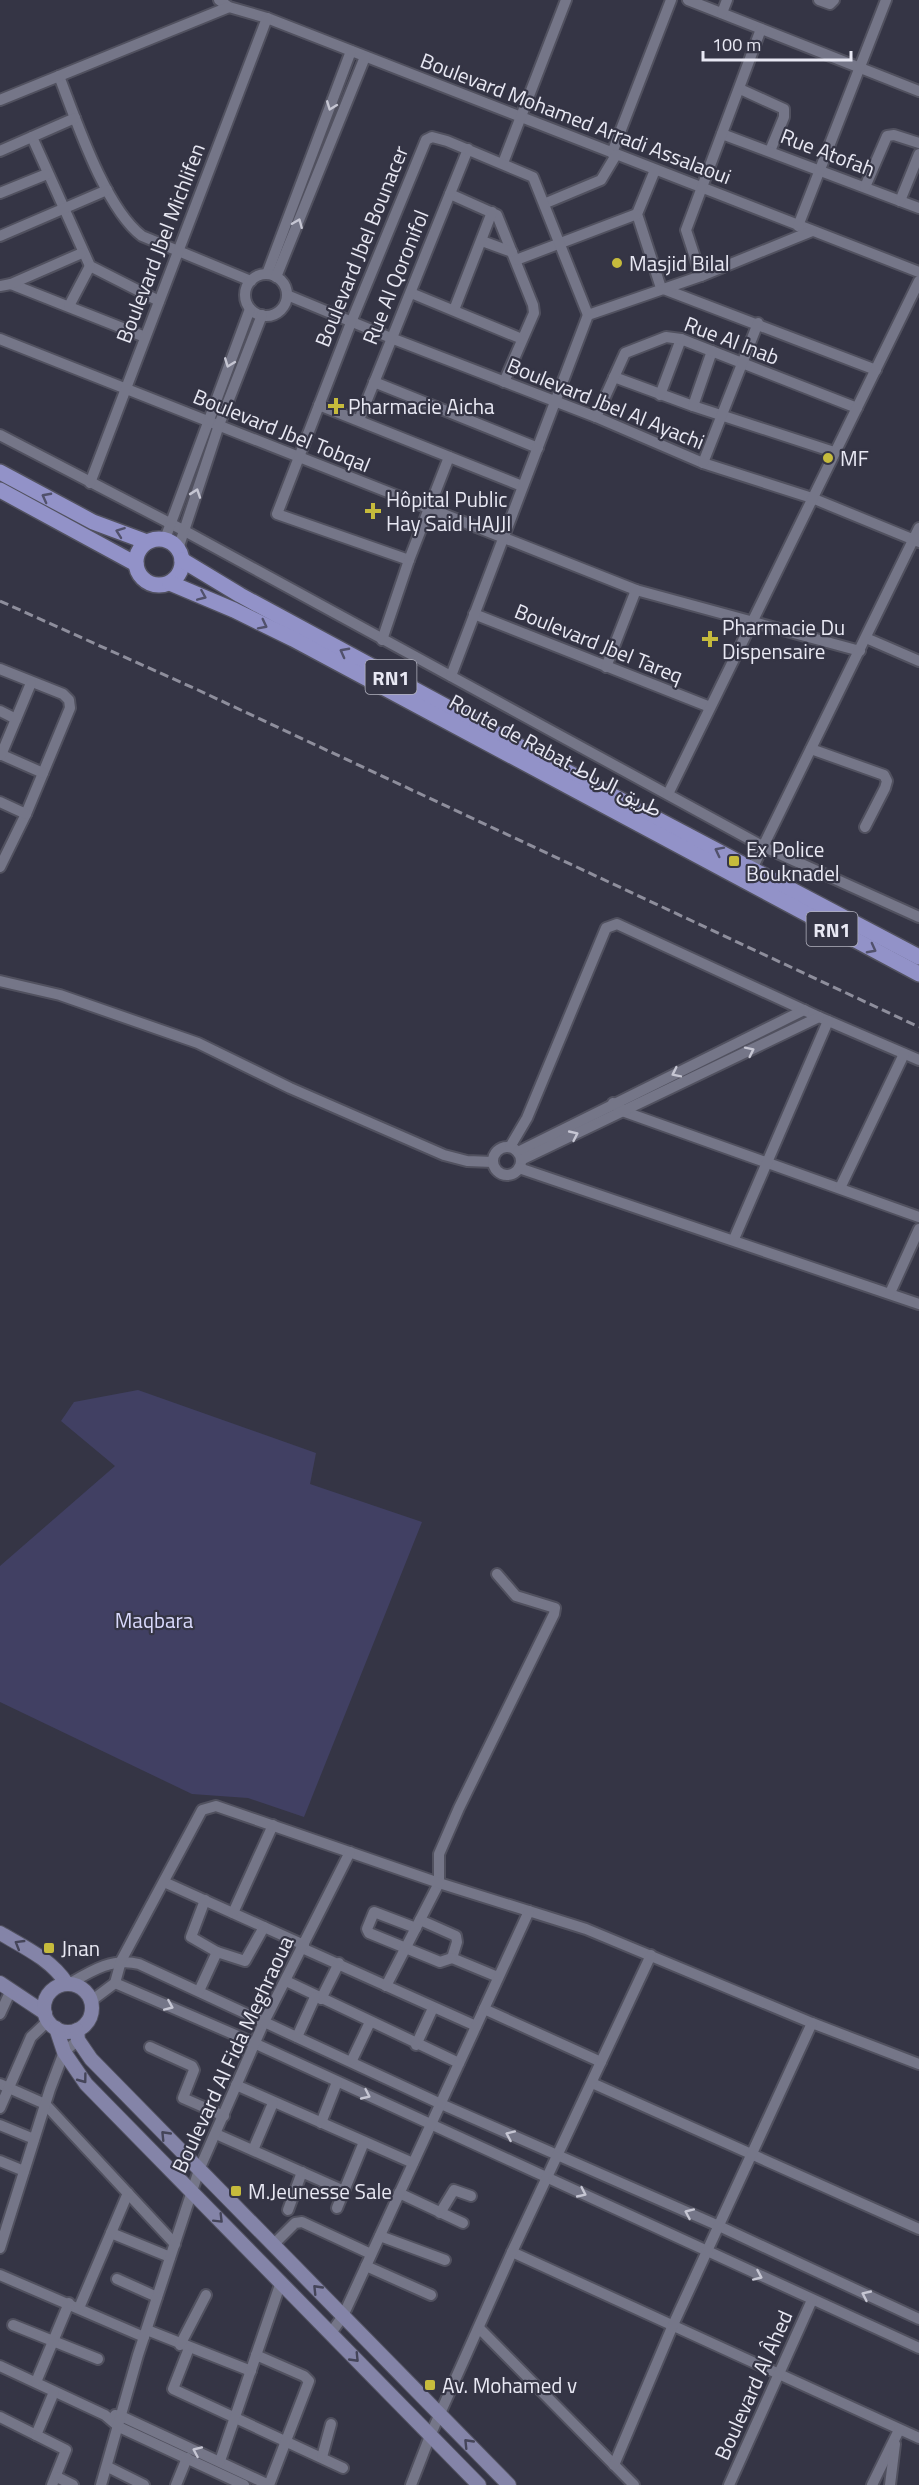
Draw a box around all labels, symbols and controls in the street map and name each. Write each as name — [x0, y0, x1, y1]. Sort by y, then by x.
scale bar — [703, 24, 852, 62]
text: 100 m — [712, 31, 761, 58]
street label: Boulevard Mohamed Arradi Assalaoui — [416, 44, 736, 192]
one-way arrow — [325, 100, 338, 111]
street label: Rue Atofah — [776, 119, 880, 185]
street label: Boulevard Jbel Michlifen — [107, 138, 213, 348]
street label: Boulevard Jbel Bounacer — [306, 140, 416, 352]
street label: Rue Al Qoronifol — [353, 205, 437, 349]
one-way arrow — [291, 218, 303, 229]
place label: Masjid Bilal — [629, 247, 730, 279]
marker: Masjid Bilal — [610, 256, 624, 270]
street label: Rue Al Inab — [680, 307, 784, 373]
street label: Boulevard Jbel Al Ayachi — [502, 349, 710, 457]
one-way arrow — [224, 357, 236, 368]
street label: Boulevard Jbel Tobqal — [189, 380, 375, 480]
place label: Pharmacie Aicha — [348, 390, 495, 422]
marker: Pharmacie Aicha — [329, 399, 343, 413]
place label: MF — [840, 442, 869, 474]
marker: MF — [821, 451, 835, 465]
place label: Hôpital Public Hay Said HAJJI — [386, 483, 512, 539]
one-way arrow — [188, 488, 201, 499]
one-way arrow — [42, 493, 53, 504]
marker: Hôpital Public Hay Said HAJJI — [364, 502, 382, 520]
one-way arrow — [115, 527, 126, 539]
one-way arrow — [195, 589, 206, 601]
street label: Boulevard Jbel Tareq — [510, 595, 688, 691]
place label: Pharmacie Du Dispensaire — [722, 611, 845, 667]
one-way arrow — [257, 617, 268, 629]
marker: Pharmacie Du Dispensaire — [703, 632, 717, 646]
one-way arrow — [340, 648, 350, 659]
road number: RN1 — [366, 660, 416, 694]
street label: Route de Rabat طريق الرباط — [444, 685, 668, 825]
place label: Ex Police Bouknadel — [746, 833, 840, 889]
one-way arrow — [715, 847, 726, 858]
marker: Ex Police Bouknadel — [727, 854, 741, 868]
road number: RN1 — [806, 912, 858, 946]
one-way arrow — [866, 942, 877, 954]
one-way arrow — [744, 1047, 755, 1058]
one-way arrow — [671, 1065, 682, 1077]
one-way arrow — [568, 1131, 579, 1143]
park label: Maqbara — [115, 1604, 194, 1636]
street label: Boulevard Al Fida Meghraoua — [163, 1930, 301, 2178]
place label: Jnan — [61, 1932, 100, 1964]
one-way arrow — [15, 1940, 25, 1952]
marker: Jnan — [42, 1941, 56, 1955]
one-way arrow — [163, 1999, 174, 2011]
one-way arrow — [76, 2072, 87, 2083]
one-way arrow — [360, 2088, 371, 2100]
one-way arrow — [506, 2130, 517, 2142]
one-way arrow — [161, 2131, 172, 2141]
place label: M.Jeunesse Sale — [248, 2175, 392, 2207]
marker: M.Jeunesse Sale — [229, 2184, 243, 2198]
one-way arrow — [575, 2186, 586, 2198]
one-way arrow — [684, 2208, 695, 2220]
one-way arrow — [211, 2212, 222, 2223]
one-way arrow — [752, 2269, 763, 2281]
one-way arrow — [313, 2285, 324, 2296]
one-way arrow — [861, 2290, 872, 2302]
street label: Boulevard Al Âhed — [706, 2305, 800, 2465]
one-way arrow — [348, 2351, 359, 2362]
place label: Av. Mohamed v — [442, 2369, 577, 2401]
marker: Av. Mohamed v — [423, 2378, 437, 2392]
one-way arrow — [464, 2439, 475, 2449]
one-way arrow — [193, 2447, 204, 2459]

